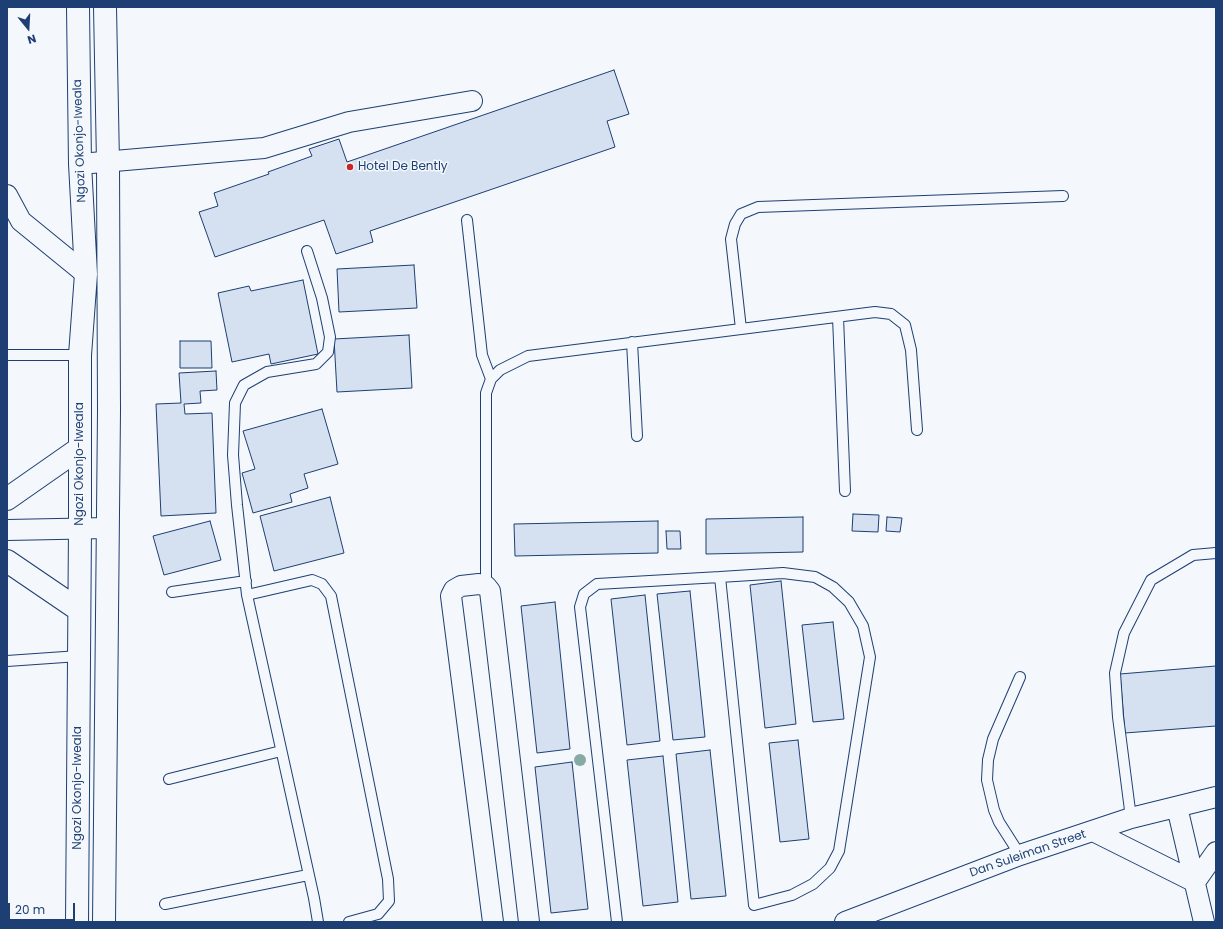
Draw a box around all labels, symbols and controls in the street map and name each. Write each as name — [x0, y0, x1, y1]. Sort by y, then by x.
north arrow — [8, 8, 48, 48]
text: N — [25, 31, 38, 48]
street label: Ngozi Okonjo-Iweala — [71, 79, 89, 203]
place label: Hotel De Bently — [358, 160, 448, 174]
marker: Hotel De Bently — [345, 162, 355, 172]
street label: Ngozi Okonjo-Iweala — [73, 402, 87, 526]
street label: Ngozi Okonjo-Iweala — [71, 726, 85, 850]
street label: Dan Suleiman Street — [968, 827, 1088, 881]
scale bar — [10, 895, 77, 921]
text: 20 m — [15, 901, 45, 918]

